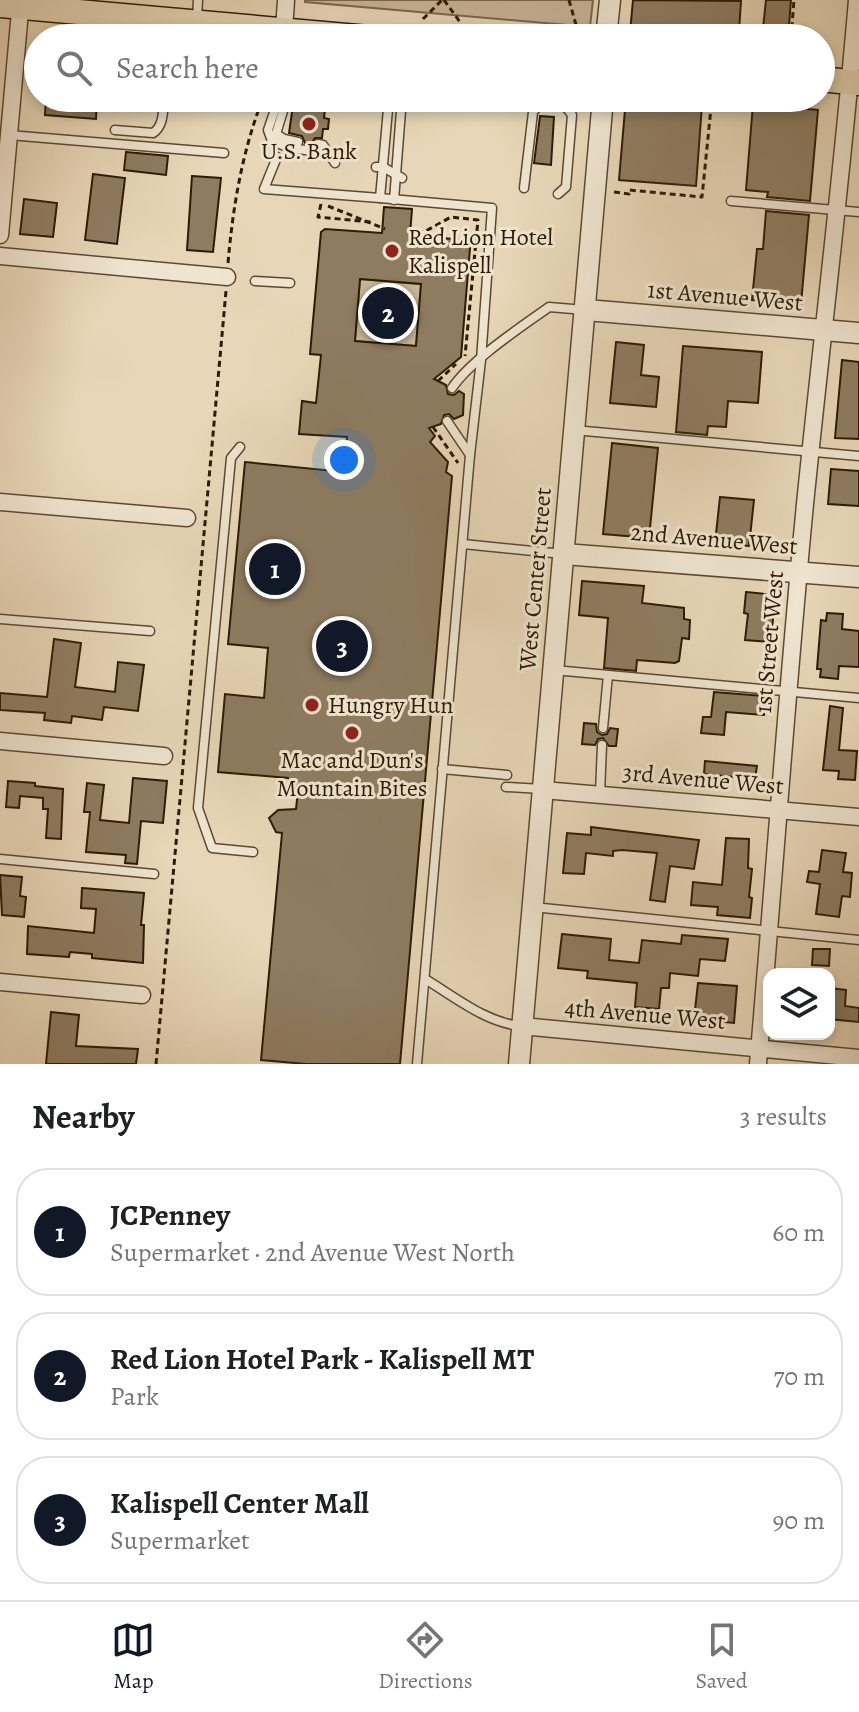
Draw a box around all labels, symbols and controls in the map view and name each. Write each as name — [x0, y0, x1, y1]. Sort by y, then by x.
search box — [24, 24, 835, 112]
icon: search — [52, 46, 96, 90]
text: Search here — [116, 48, 259, 88]
marker: U.S. Bank — [300, 115, 318, 133]
place label: U.S. Bank — [261, 135, 357, 167]
place label: Red Lion Hotel Kalispell — [408, 221, 553, 281]
marker: Red Lion Hotel Kalispell — [383, 242, 401, 260]
street label: 1st Avenue West — [646, 273, 804, 319]
pin: 2 — [362, 283, 414, 343]
your location — [324, 440, 364, 480]
street label: West Center Street — [511, 486, 559, 673]
street label: 2nd Avenue West — [629, 516, 799, 562]
pin: 1 — [249, 539, 301, 599]
street label: 1st Street West — [747, 569, 791, 715]
pin: 3 — [316, 616, 368, 676]
place label: Hungry Hun — [328, 689, 454, 721]
marker: Hungry Hun — [303, 696, 321, 714]
marker: Mac and Dun's Mountain Bites — [343, 724, 361, 742]
place label: Mac and Dun's Mountain Bites — [277, 744, 427, 804]
street label: 3rd Avenue West — [621, 756, 785, 802]
map controls — [763, 968, 835, 1040]
button: layers — [763, 968, 835, 1040]
street label: 4th Avenue West — [563, 991, 727, 1037]
text: Nearby — [32, 1093, 135, 1140]
text: 3 results — [740, 1099, 827, 1134]
text: JCPenney — [110, 1195, 230, 1235]
text: 1 — [55, 1215, 65, 1250]
text: 60 m — [772, 1215, 825, 1250]
text: Supermarket · 2nd Avenue West North — [110, 1235, 515, 1270]
text: Red Lion Hotel Park - Kalispell MT — [110, 1339, 534, 1379]
text: 2 — [54, 1359, 66, 1394]
text: 70 m — [773, 1359, 825, 1394]
text: Park — [110, 1379, 159, 1414]
text: Kalispell Center Mall — [110, 1483, 369, 1523]
text: 3 — [54, 1503, 66, 1538]
text: 90 m — [773, 1503, 825, 1538]
text: Supermarket — [110, 1523, 250, 1558]
tab: Map — [111, 1618, 155, 1696]
tab: Directions — [378, 1618, 473, 1696]
tab: Saved — [695, 1618, 748, 1696]

